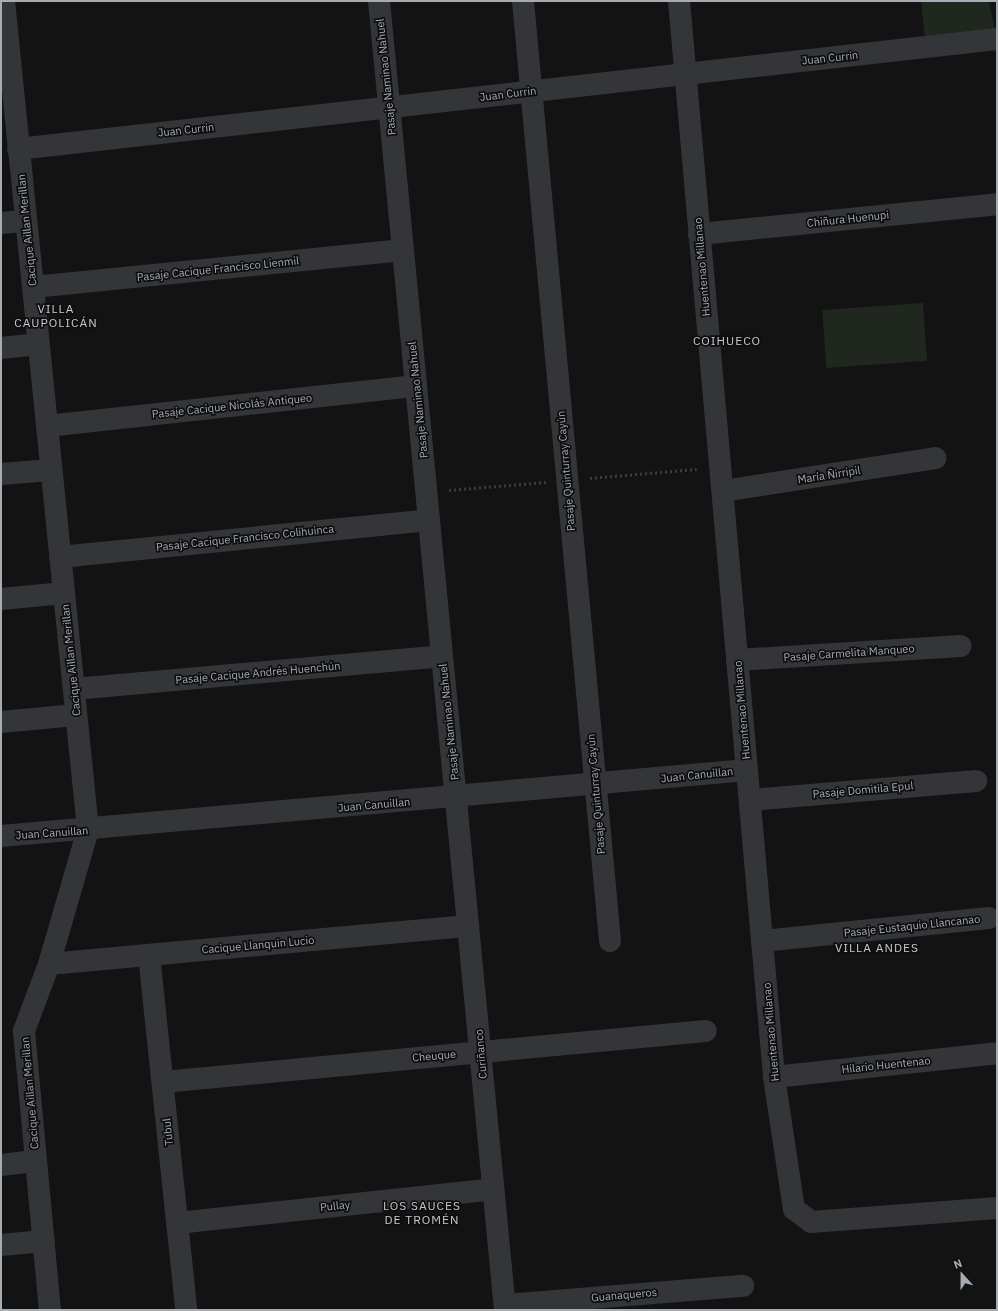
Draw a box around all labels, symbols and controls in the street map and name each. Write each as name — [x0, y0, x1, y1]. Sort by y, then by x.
street label: Pasaje Naminao Nahuel — [373, 18, 399, 136]
street label: Juan Currin — [801, 48, 859, 68]
street label: Juan Currin — [479, 84, 537, 104]
street label: Juan Currin — [157, 120, 215, 140]
street label: Cacique Aillan Merillan — [15, 173, 39, 287]
street label: Chiñura Huenupi — [806, 208, 890, 230]
street label: Huentenao Millanao — [691, 217, 713, 317]
street label: Pasaje Cacique Francisco Lienmil — [136, 254, 300, 284]
district label: VILLA CAUPOLICÁN — [14, 302, 98, 330]
district label: COIHUECO — [693, 334, 761, 348]
street label: Pasaje Naminao Nahuel — [405, 341, 431, 459]
street label: Pasaje Cacique Nicolás Antiqueo — [151, 391, 313, 421]
street label: Pasaje Quinturray Cayún — [554, 410, 578, 532]
street label: María Ñirripil — [797, 464, 861, 486]
street label: Pasaje Cacique Francisco Colihuinca — [155, 522, 335, 554]
street label: Cacique Aillan Merillan — [59, 603, 83, 717]
street label: Pasaje Carmelita Manqueo — [783, 642, 915, 664]
street label: Pasaje Cacique Andrés Huenchún — [175, 659, 341, 687]
street label: Huentenao Millanao — [731, 660, 753, 760]
street label: Pasaje Naminao Nahuel — [436, 663, 462, 781]
street label: Pasaje Quinturray Cayún — [584, 733, 608, 855]
street label: Juan Canuillan — [660, 765, 734, 785]
street label: Pasaje Domitila Epul — [812, 779, 914, 801]
street label: Juan Canuillan — [337, 795, 411, 815]
street label: Juan Canuillan — [15, 824, 89, 842]
street label: Pasaje Eustaquio Llancanao — [843, 912, 981, 940]
street label: Cacique Llanquin Lucio — [201, 933, 315, 957]
district label: VILLA ANDES — [835, 941, 919, 955]
street label: Huentenao Millanao — [760, 982, 782, 1082]
street label: Curiñanco — [472, 1029, 490, 1079]
street label: Cacique Aillan Merillan — [19, 1036, 41, 1150]
street label: Cheuque — [411, 1048, 457, 1064]
street label: Hilario Huentenao — [841, 1054, 931, 1076]
street label: Tubul — [160, 1118, 176, 1146]
street label: Pullay — [319, 1198, 351, 1214]
district label: LOS SAUCES DE TROMÉN — [383, 1199, 461, 1227]
north arrow — [942, 1255, 982, 1295]
text: N — [951, 1256, 964, 1272]
street label: Guanaqueros — [591, 1286, 657, 1304]

